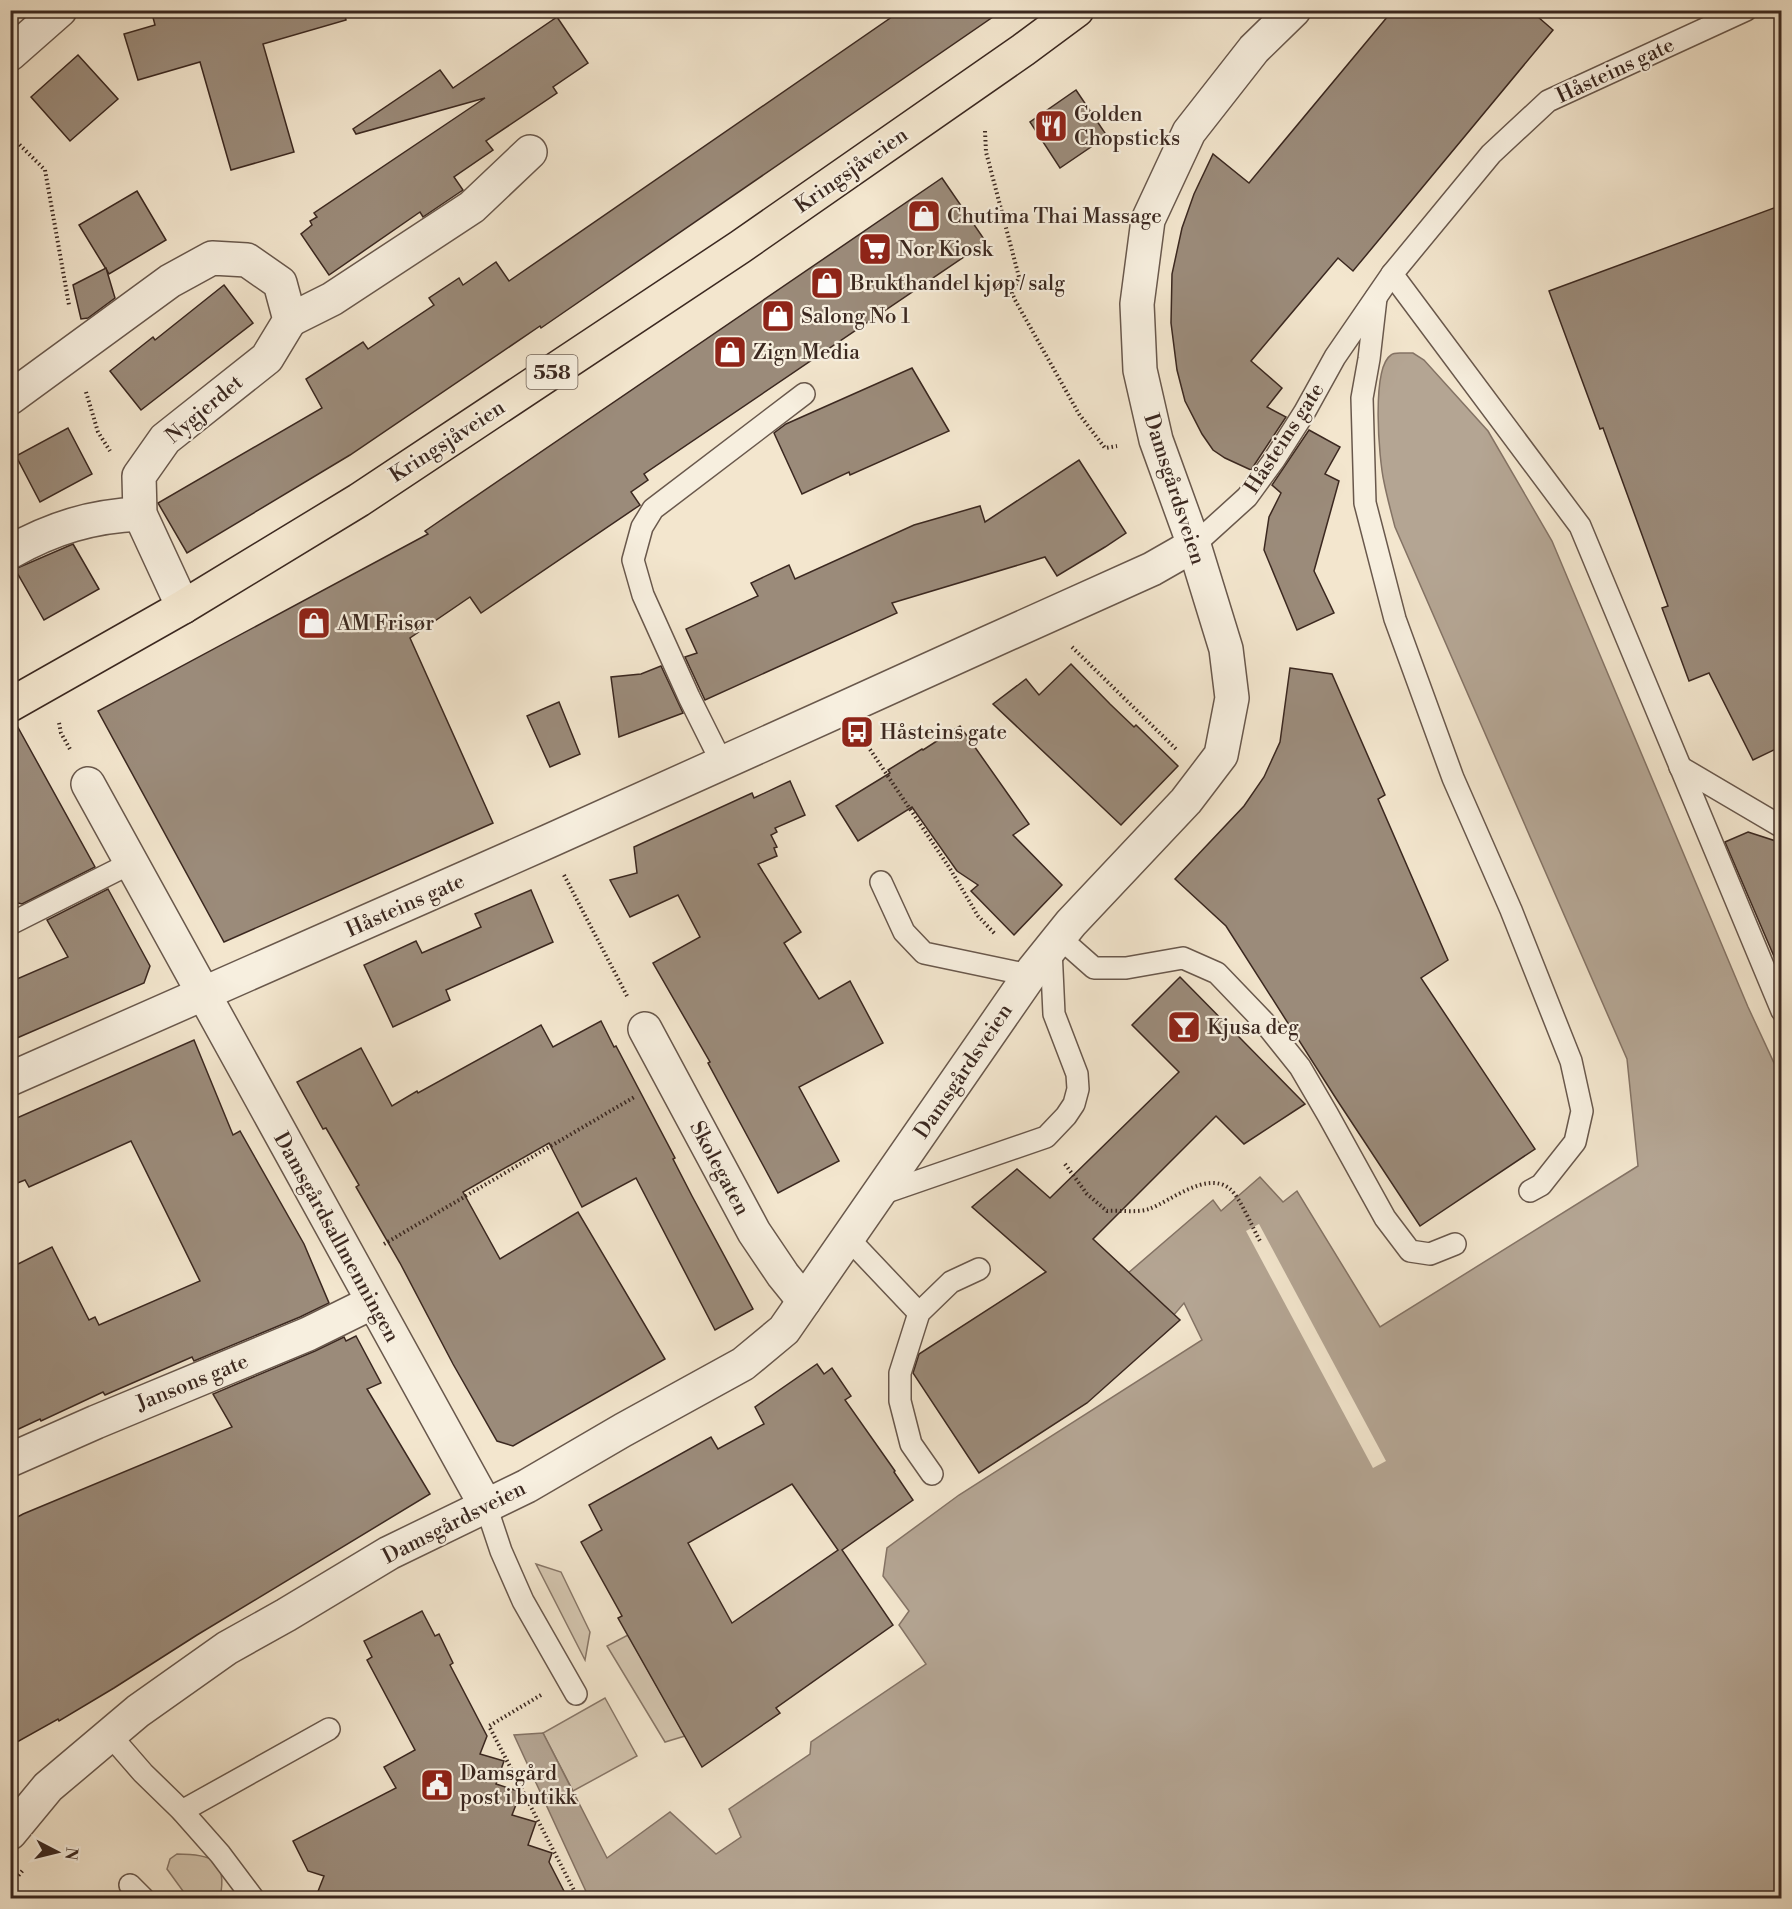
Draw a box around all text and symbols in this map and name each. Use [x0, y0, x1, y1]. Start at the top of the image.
street label: Håsteins gate [1552, 32, 1678, 110]
place label: Golden Chopsticks [1074, 102, 1180, 152]
restaurant icon: Golden Chopsticks [1033, 108, 1069, 144]
street label: Kringsjåveien [790, 122, 914, 219]
shop icon: Chutima Thai Massage [906, 198, 942, 234]
place label: Chutima Thai Massage [947, 204, 1162, 230]
supermarket icon: Nor Kiosk [857, 231, 893, 267]
place label: Nor Kiosk [898, 237, 994, 263]
shop icon: Brukthandel kjøp / salg [809, 265, 845, 301]
place label: Brukthandel kjøp / salg [849, 271, 1065, 297]
shop icon: Salong No 1 [760, 298, 796, 334]
place label: Salong No 1 [801, 304, 910, 330]
shop icon: Zign Media [712, 334, 748, 370]
place label: Zign Media [753, 340, 860, 366]
road number: 558 [526, 355, 578, 389]
street label: Nygjerdet [161, 370, 249, 450]
street label: Håsteins gate [1239, 378, 1330, 499]
street label: Kringsjåveien [385, 395, 511, 489]
street label: Damsgårdsveien [1137, 411, 1211, 569]
shop icon: AM Frisør [296, 605, 332, 641]
place label: AM Frisør [336, 611, 434, 637]
bus stop icon: Håsteins gate [839, 714, 875, 750]
place label: Håsteins gate [880, 720, 1007, 746]
street label: Håsteins gate [342, 868, 469, 944]
street label: Damsgårdsveien [909, 999, 1019, 1144]
bar icon: Kjusa deg [1166, 1009, 1202, 1045]
place label: Kjusa deg [1207, 1015, 1299, 1041]
street label: Skolegaten [683, 1117, 755, 1221]
street label: Damsgårdsallmenningen [267, 1128, 405, 1348]
street label: Jansons gate [132, 1349, 252, 1418]
street label: Damsgårdsveien [378, 1475, 531, 1570]
place label: Damsgård post i butikk [460, 1761, 578, 1811]
public building icon: Damsgård post i butikk [419, 1767, 455, 1803]
north arrow [27, 1822, 87, 1882]
text: N [60, 1846, 82, 1862]

